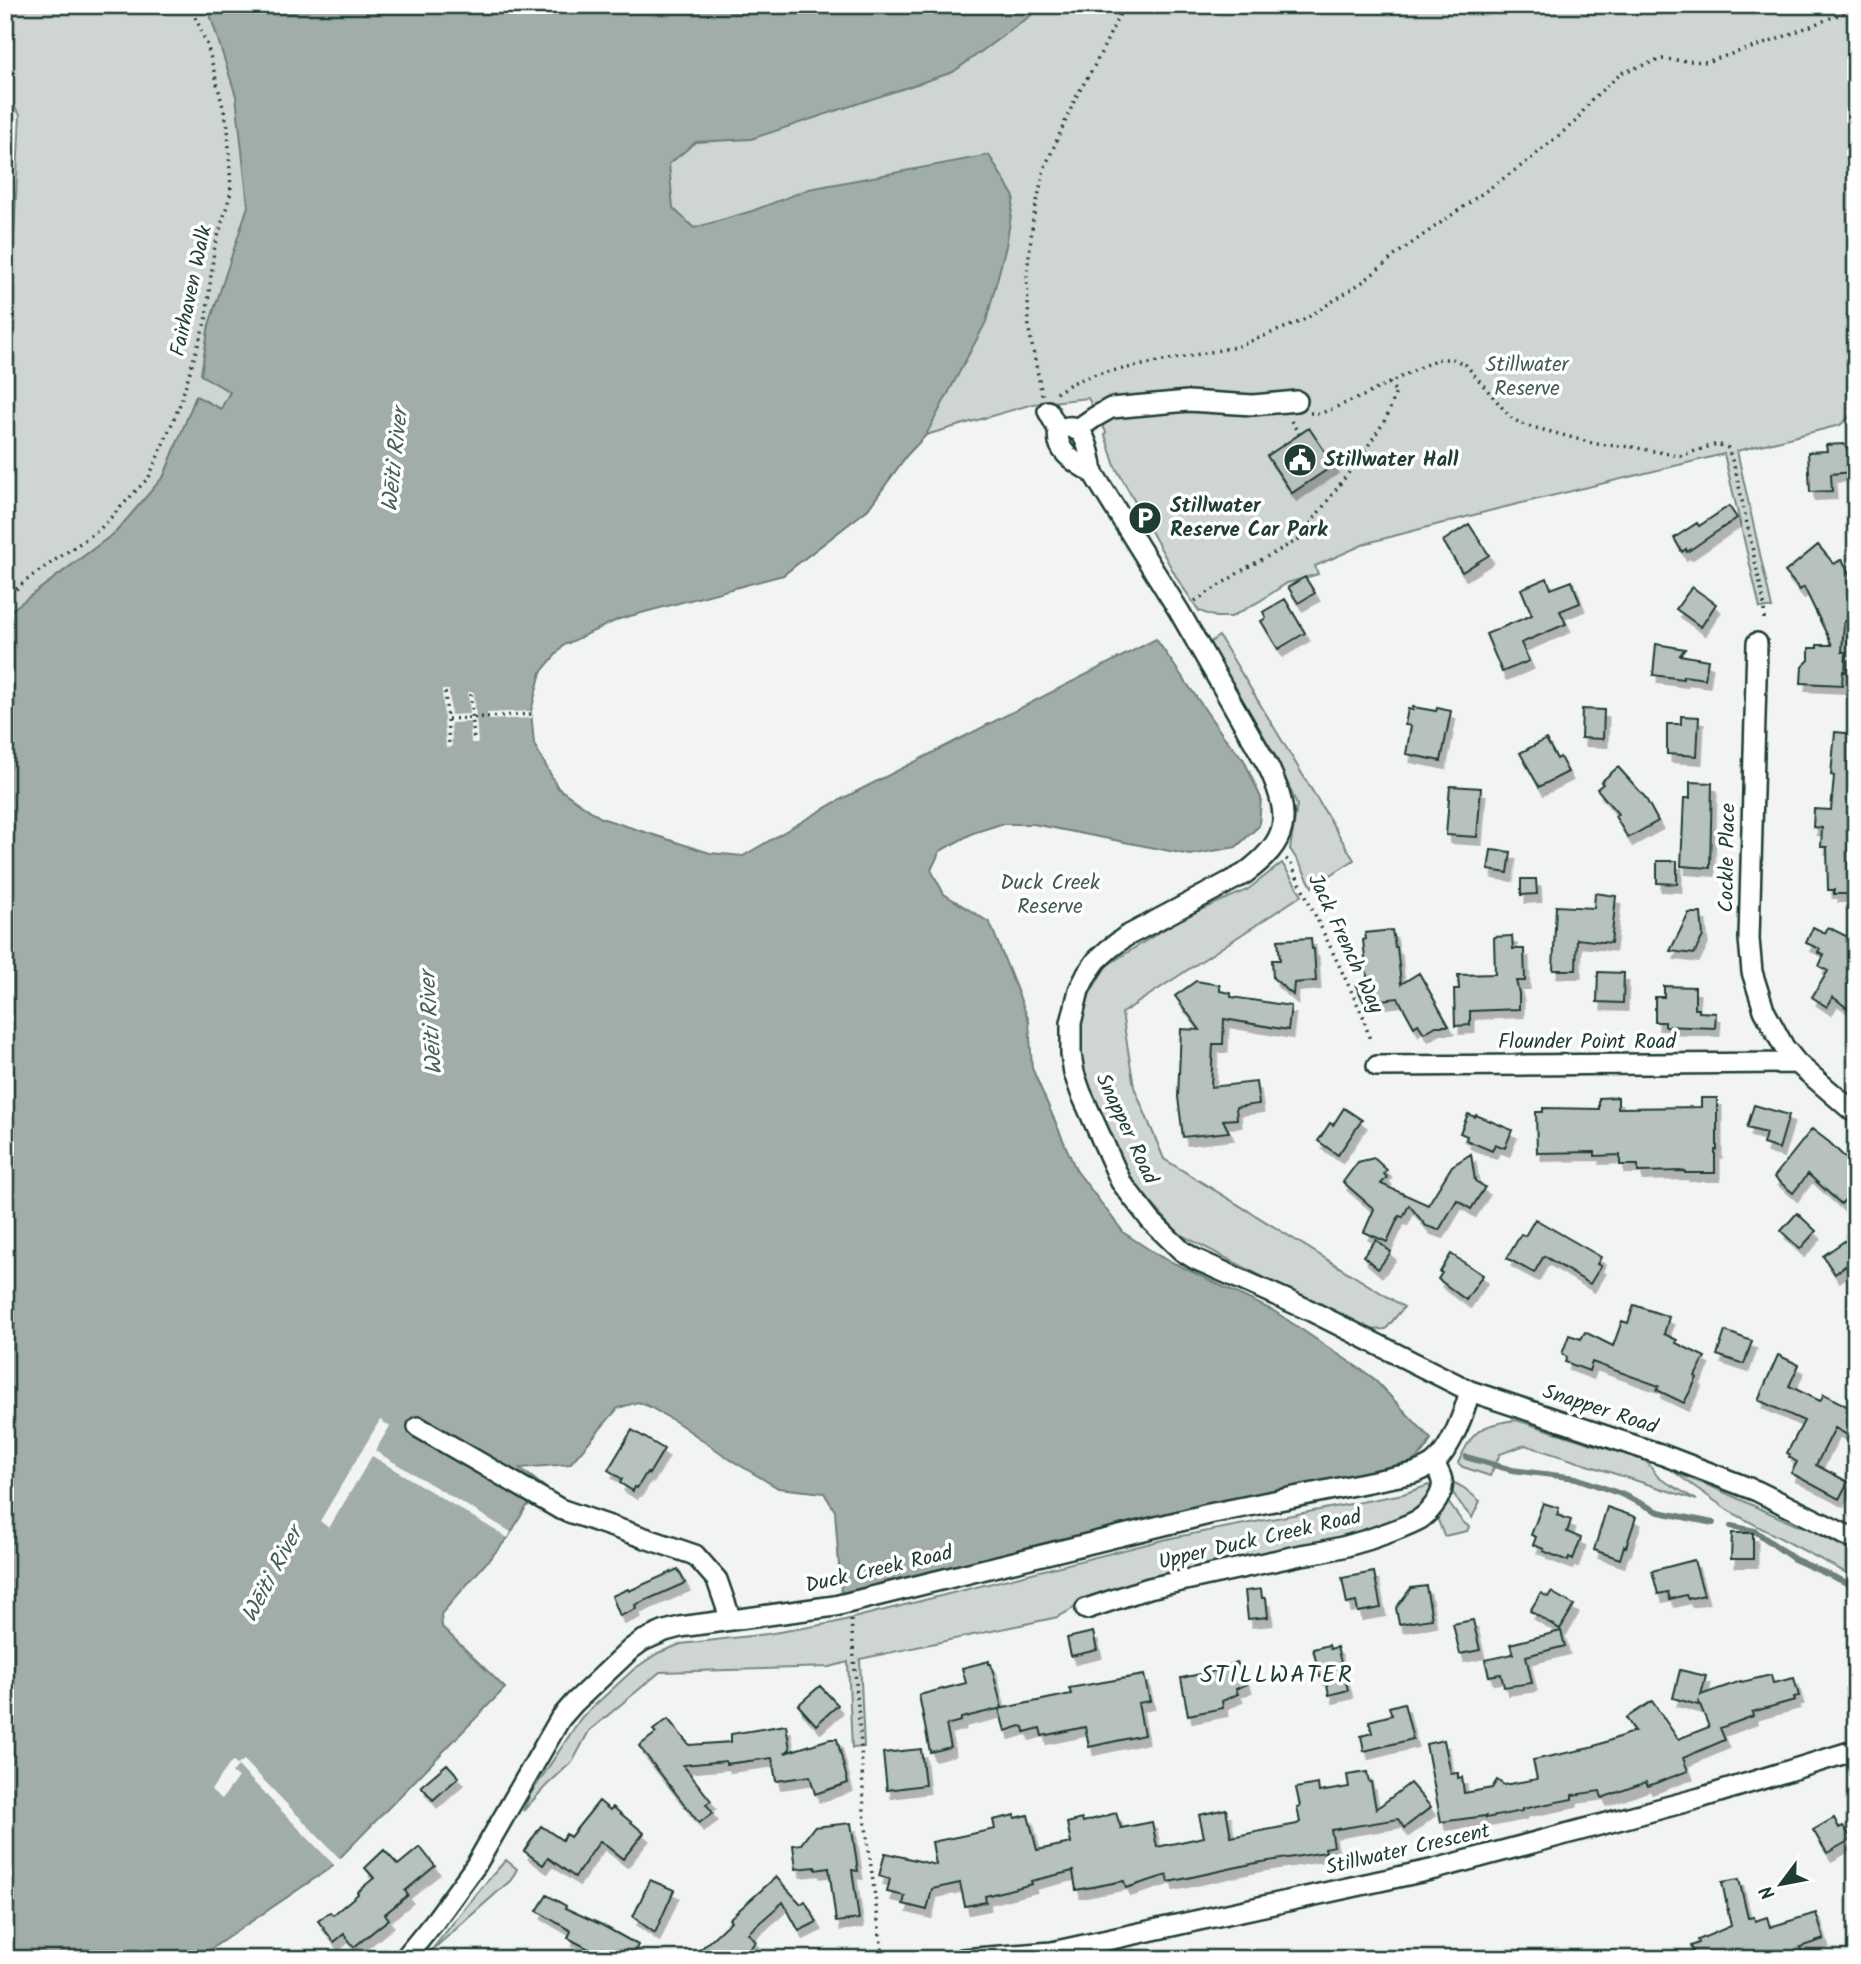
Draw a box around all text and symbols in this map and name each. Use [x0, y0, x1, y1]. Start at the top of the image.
street label: Fairhaven Walk [162, 222, 222, 360]
park label: Stillwater Reserve [1485, 349, 1570, 406]
water label: Wēiti River [373, 402, 420, 513]
public building icon: Stillwater Hall [1281, 441, 1319, 479]
place label: Stillwater Hall [1324, 444, 1459, 477]
place label: Stillwater Reserve Car Park [1170, 490, 1328, 547]
parking icon: Stillwater Reserve Car Park [1126, 499, 1164, 537]
street label: Cockle Place [1711, 802, 1745, 913]
park label: Duck Creek Reserve [1000, 867, 1100, 924]
street label: Jack French Way [1298, 869, 1392, 1020]
water label: Wēiti River [410, 966, 454, 1076]
street label: Flounder Point Road [1498, 1026, 1677, 1059]
street label: Snapper Road [1086, 1068, 1166, 1190]
street label: Snapper Road [1538, 1376, 1662, 1444]
street label: Upper Duck Creek Road [1155, 1500, 1365, 1579]
water label: Wēiti River [233, 1517, 315, 1629]
street label: Duck Creek Road [802, 1537, 956, 1603]
district label: STILLWATER [1200, 1656, 1354, 1695]
street label: Stillwater Crescent [1323, 1815, 1494, 1885]
north arrow [1745, 1848, 1815, 1918]
text: N [1752, 1879, 1784, 1905]

